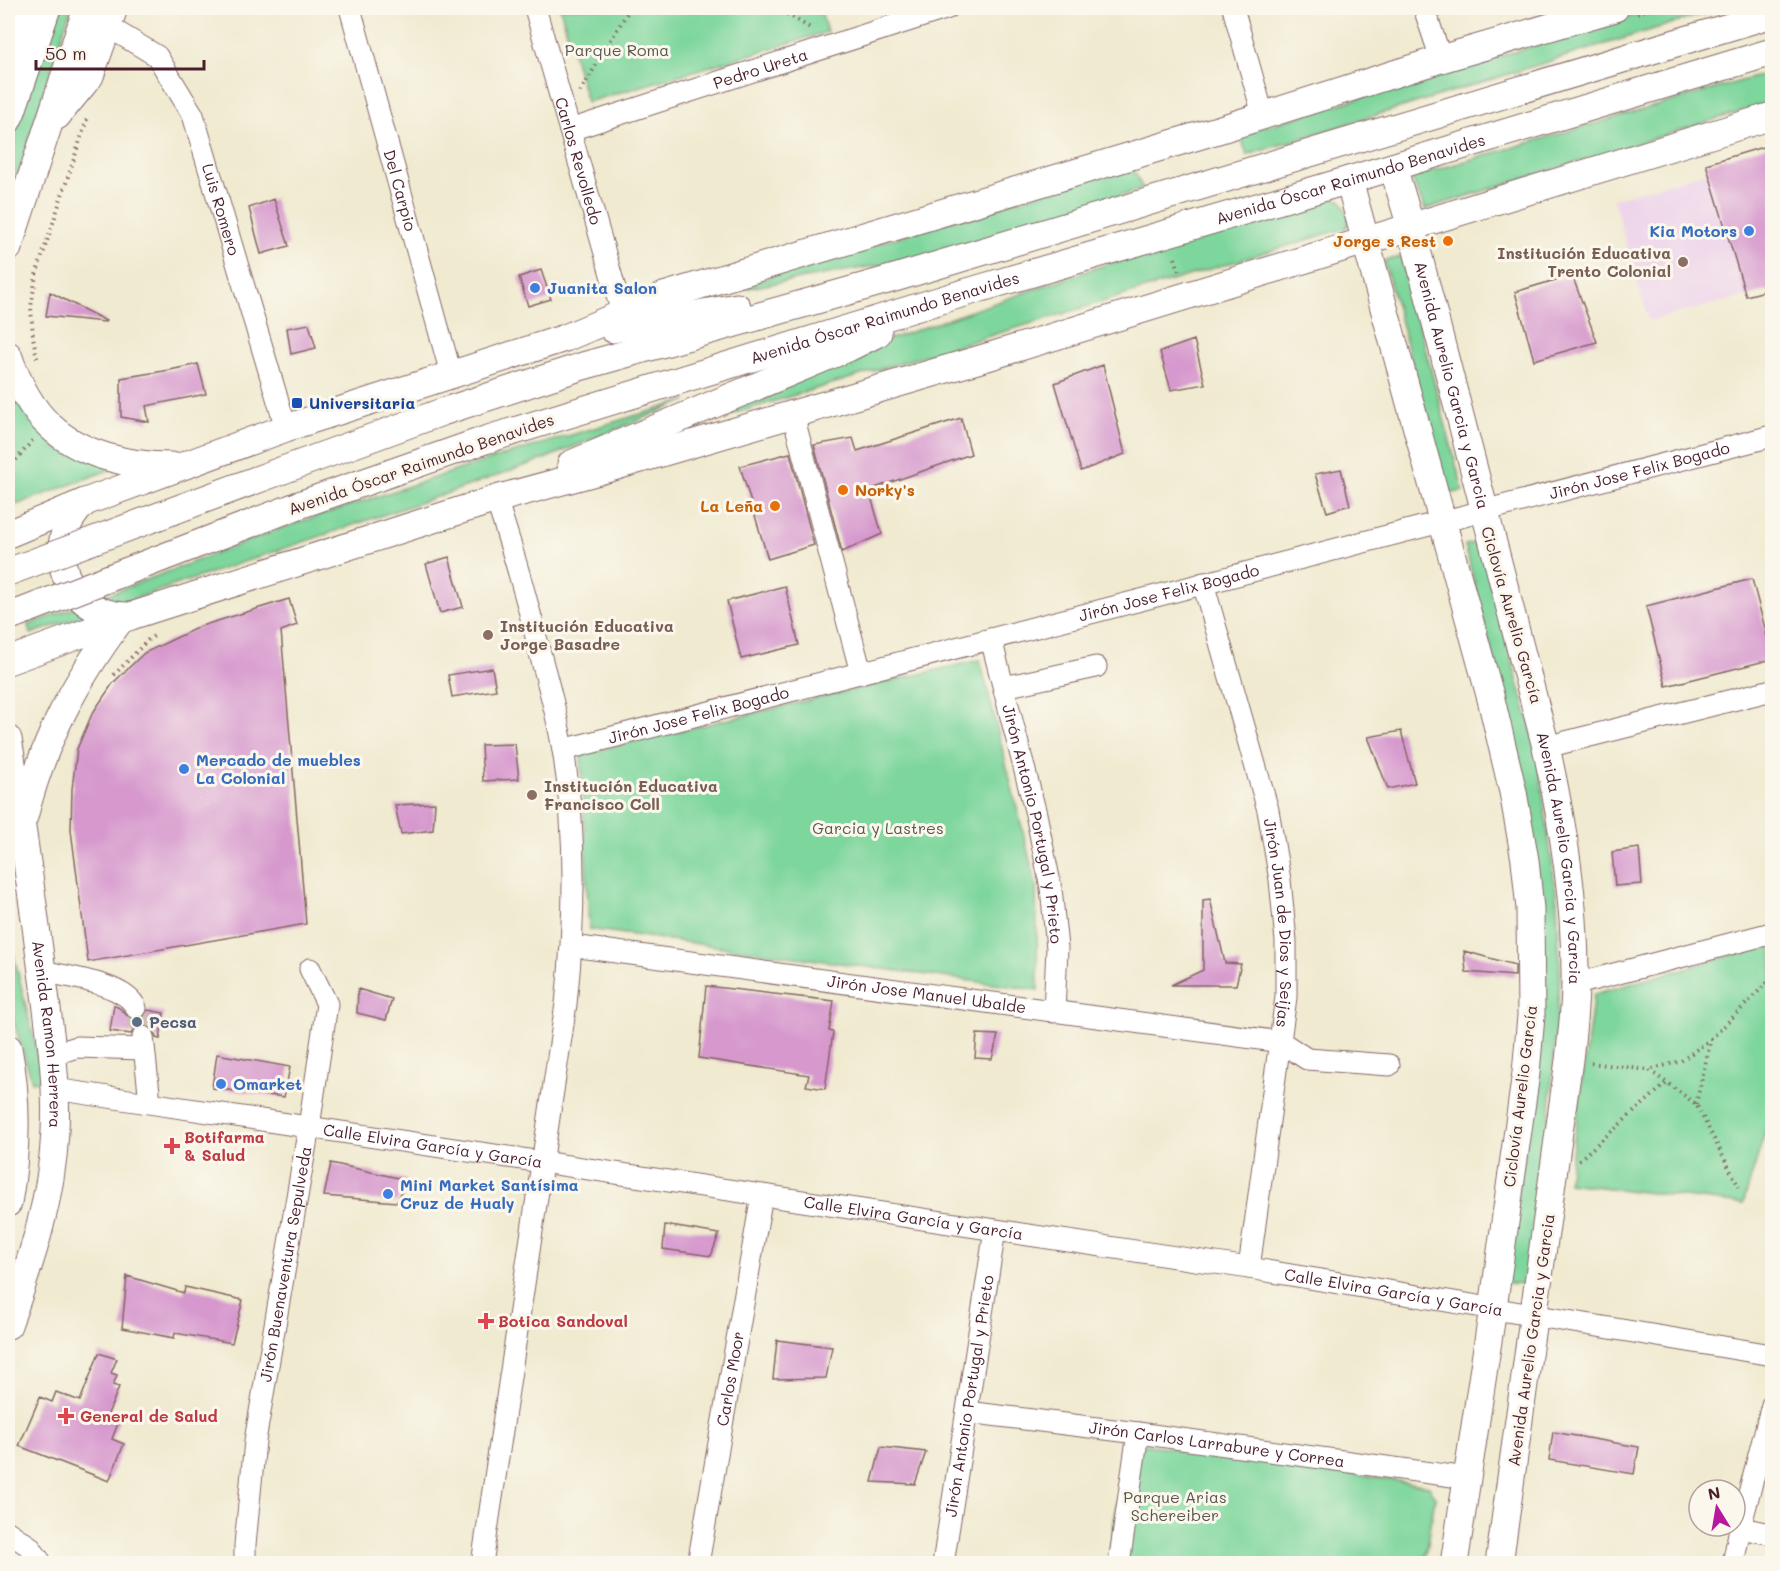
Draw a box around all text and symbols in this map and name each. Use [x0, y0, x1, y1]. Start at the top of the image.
scale bar [36, 33, 204, 71]
park label: Parque Roma [565, 39, 669, 60]
text: 50 m [45, 41, 87, 65]
street label: Pedro Ureta [710, 43, 810, 93]
street label: Carlos Revolledo [551, 95, 607, 227]
street label: Avenida Óscar Raimundo Benavides [1213, 128, 1488, 229]
street label: Del Carpio [379, 147, 422, 233]
street label: Luis Romero [198, 161, 245, 258]
place label: Kia Motors [1650, 220, 1737, 241]
marker: Kia Motors [1742, 224, 1756, 238]
place label: Jorge s Rest [1333, 230, 1436, 251]
marker: Jorge s Rest [1441, 234, 1455, 248]
place label: Institución Educativa Trento Colonial [1497, 242, 1671, 281]
marker: Institución Educativa Trento Colonial [1676, 255, 1690, 269]
street label: Avenida Aurelio Garcia y Garcia [1410, 259, 1495, 511]
street label: Avenida Óscar Raimundo Benavides [747, 266, 1022, 368]
place label: Juanita Salon [547, 277, 657, 298]
marker: Juanita Salon [528, 281, 542, 295]
place label: Universitaria [309, 392, 416, 413]
marker: Universitaria [290, 396, 304, 410]
street label: Avenida Óscar Raimundo Benavides [285, 408, 557, 519]
street label: Jirón Jose Felix Bogado [1547, 436, 1732, 503]
place label: Norky's [855, 479, 915, 500]
marker: Norky's [836, 483, 850, 497]
place label: La Leña [700, 495, 763, 516]
marker: La Leña [768, 499, 782, 513]
street label: Ciclovía Aurelio García [1477, 524, 1548, 706]
street label: Jirón Jose Felix Bogado [1076, 559, 1261, 626]
place label: Institución Educativa Jorge Basadre [500, 615, 674, 654]
marker: Institución Educativa Jorge Basadre [481, 628, 495, 642]
street label: Jirón Jose Felix Bogado [606, 681, 791, 748]
street label: Jirón Antonio Portugal y Prieto [998, 702, 1068, 945]
street label: Avenida Aurelio Garcia y Garcia [1532, 729, 1586, 985]
place label: Mercado de muebles La Colonial [196, 749, 361, 788]
marker: Mercado de muebles La Colonial [177, 762, 191, 776]
place label: Institución Educativa Francisco Coll [544, 775, 718, 814]
marker: Institución Educativa Francisco Coll [525, 788, 539, 802]
park label: Garcia y Lastres [812, 817, 944, 838]
street label: Jirón Juan de Dios y Seijas [1260, 817, 1297, 1029]
street label: Avenida Ramon Herrera [28, 939, 67, 1129]
street label: Jirón Jose Manuel Ubalde [826, 970, 1028, 1017]
street label: Ciclovía Aurelio García [1498, 1004, 1541, 1188]
place label: Pecsa [149, 1011, 197, 1032]
marker: Pecsa [130, 1015, 144, 1029]
place label: Omarket [233, 1073, 302, 1094]
marker: Omarket [214, 1077, 228, 1091]
street label: Calle Elvira García y García [322, 1118, 544, 1172]
place label: Botifarma & Salud [184, 1126, 265, 1165]
marker: Botifarma & Salud [165, 1139, 179, 1153]
street label: Jirón Buenaventura Sepulveda [254, 1144, 316, 1384]
place label: Mini Market Santísima Cruz de Hualy [400, 1174, 579, 1213]
marker: Mini Market Santísima Cruz de Hualy [381, 1187, 395, 1201]
street label: Calle Elvira García y García [802, 1190, 1025, 1244]
street label: Avenida Aurelio Garcia y Garcia [1502, 1212, 1559, 1468]
street label: Calle Elvira García y García [1283, 1263, 1505, 1320]
street label: Jirón Antonio Portugal y Prieto [939, 1274, 998, 1518]
place label: Botica Sandoval [498, 1310, 628, 1331]
marker: Botica Sandoval [479, 1314, 493, 1328]
street label: Carlos Moor [711, 1330, 748, 1428]
place label: General de Salud [80, 1405, 218, 1426]
marker: General de Salud [57, 1407, 75, 1425]
street label: Jirón Carlos Larrabure y Correa [1088, 1416, 1346, 1471]
north arrow [1687, 1478, 1747, 1538]
text: N [1706, 1481, 1722, 1504]
park label: Parque Arias Schereiber [1123, 1486, 1227, 1525]

